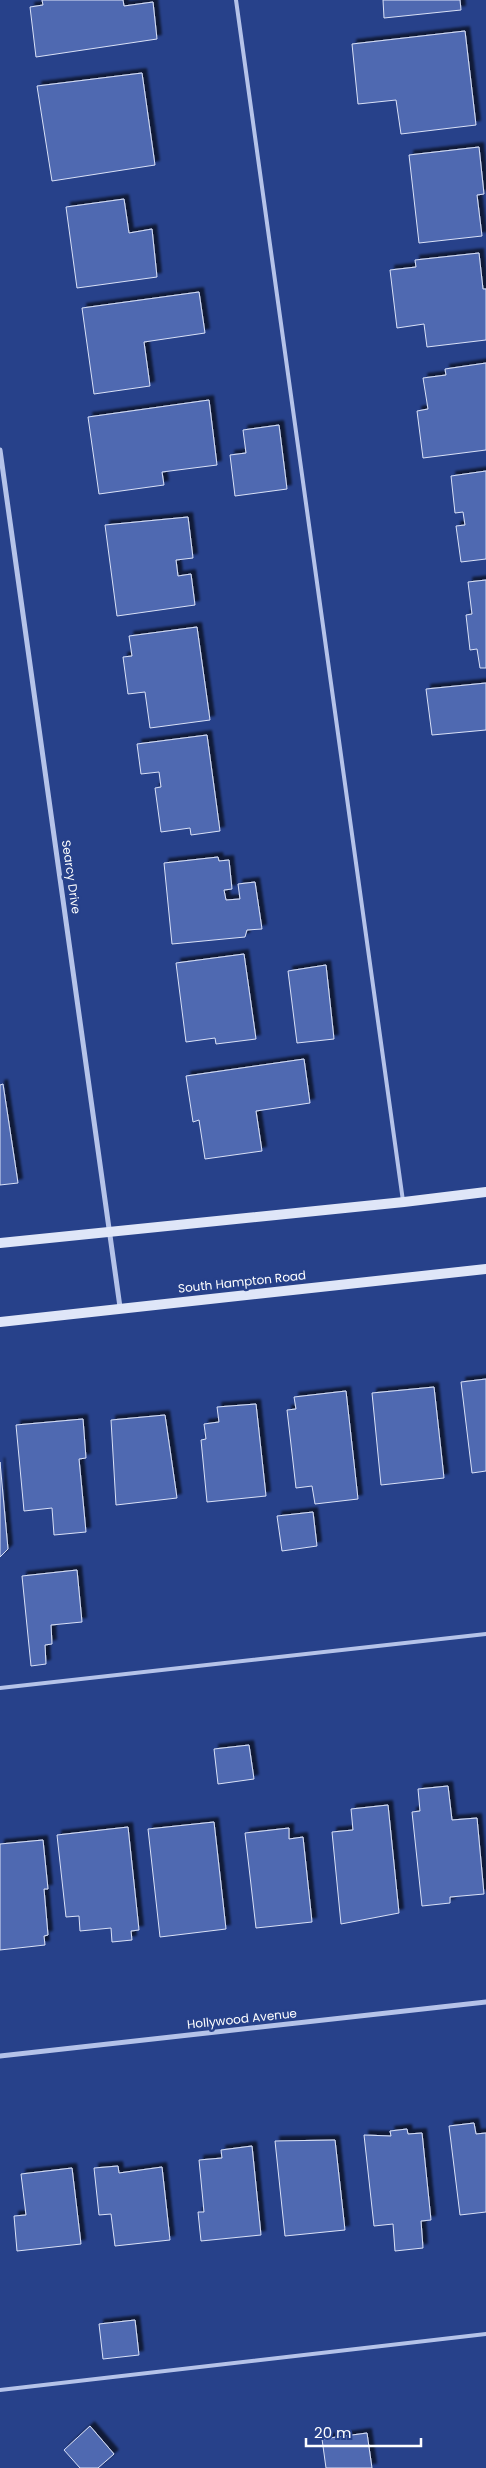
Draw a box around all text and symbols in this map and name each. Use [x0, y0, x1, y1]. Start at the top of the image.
street label: Searcy Drive [58, 839, 85, 915]
street label: South Hampton Road [177, 1266, 307, 1297]
street label: Hollywood Avenue [186, 2004, 298, 2033]
scale bar [306, 2416, 421, 2448]
text: 20 m [314, 2422, 352, 2443]

